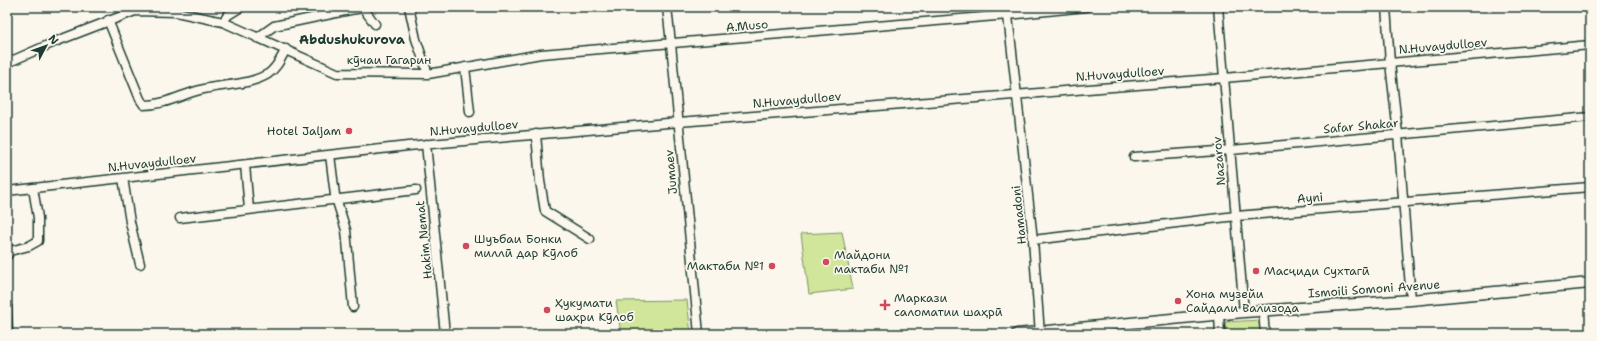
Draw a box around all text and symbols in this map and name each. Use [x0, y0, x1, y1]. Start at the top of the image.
street label: A.Muso [725, 16, 769, 36]
north arrow [26, 26, 66, 66]
district label: Abdushukurova [299, 31, 405, 48]
text: N [45, 32, 62, 48]
street label: N.Huvaydulloev [1398, 34, 1488, 58]
street label: кӯчаи Гагарин [347, 52, 431, 68]
street label: N.Huvaydulloev [1075, 63, 1165, 85]
street label: N.Huvaydulloev [752, 88, 842, 112]
street label: Safar Shakar [1323, 115, 1400, 137]
street label: N.Huvaydulloev [429, 116, 519, 140]
place label: Hotel Jaljam [267, 123, 341, 139]
marker: Hotel Jaljam [344, 126, 354, 136]
street label: Nazarov [1209, 135, 1229, 186]
street label: Jumaev [661, 149, 681, 195]
street label: N.Huvaydulloev [107, 150, 197, 176]
street label: Hamadoni [1008, 185, 1030, 245]
street label: Ayni [1296, 189, 1324, 207]
street label: Hakim Nemat [412, 200, 436, 280]
place label: Шуъбаи Бонки миллӣ дар Кӯлоб [474, 231, 578, 261]
marker: Шуъбаи Бонки миллӣ дар Кӯлоб [461, 241, 471, 251]
place label: Майдони мактаби №1 [834, 247, 909, 277]
marker: Майдони мактаби №1 [821, 257, 831, 267]
place label: Мактаби №1 [687, 258, 764, 274]
marker: Мактаби №1 [767, 261, 777, 271]
place label: Масҷиди Сухтагӣ [1264, 263, 1370, 279]
marker: Масҷиди Сухтагӣ [1251, 266, 1261, 276]
street label: Ismoili Somoni Avenue [1308, 276, 1441, 302]
place label: Хона музейи Сайдали Вализода [1186, 286, 1300, 316]
place label: Маркази саломатии шаҳрӣ [894, 290, 1003, 320]
place label: Ҳукумати шаҳри Кӯлоб [555, 295, 634, 325]
marker: Хона музейи Сайдали Вализода [1173, 296, 1183, 306]
marker: Маркази саломатии шаҳрӣ [879, 299, 891, 311]
marker: Ҳукумати шаҳри Кӯлоб [542, 305, 552, 315]

